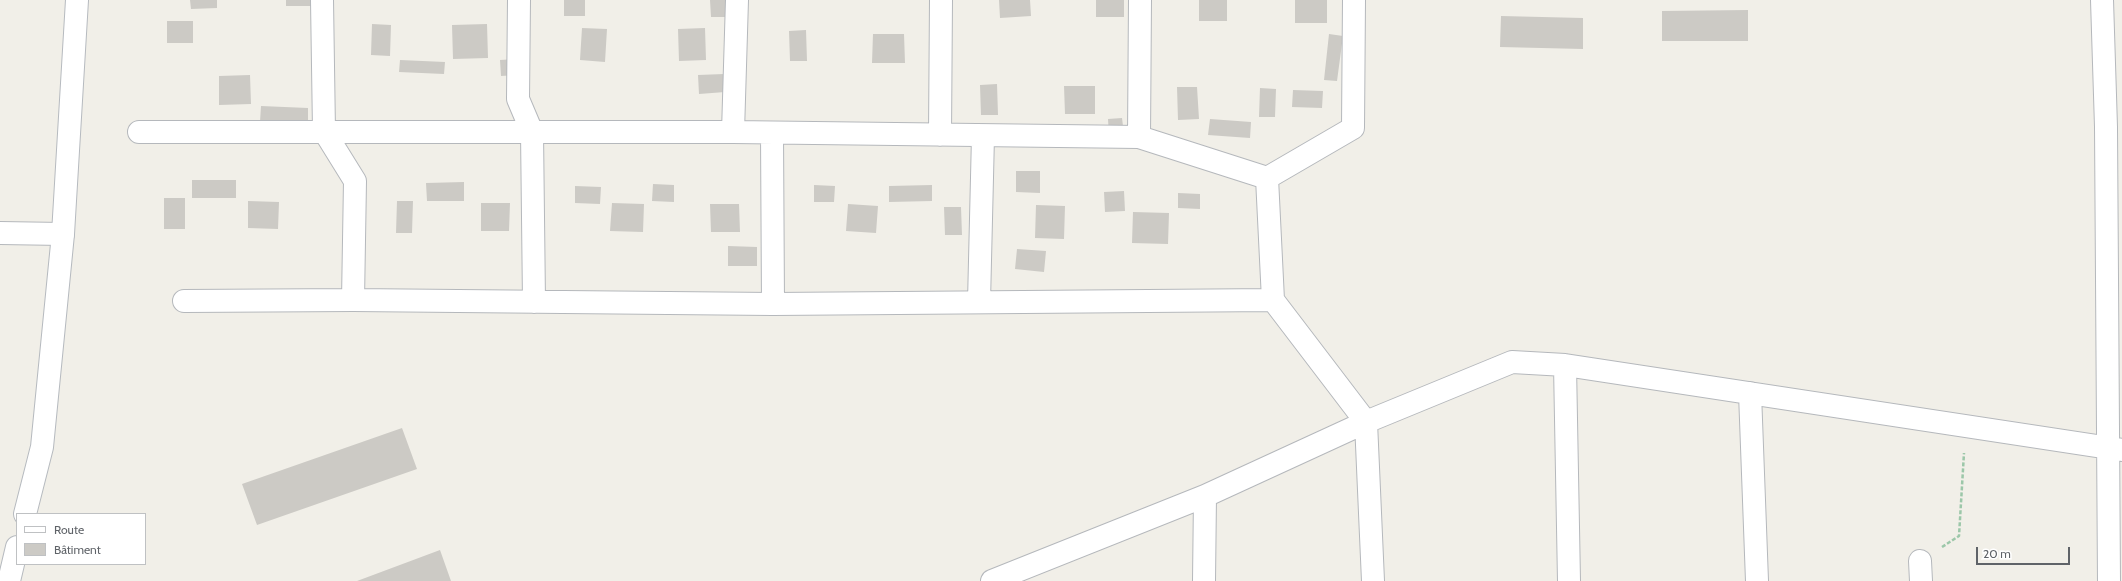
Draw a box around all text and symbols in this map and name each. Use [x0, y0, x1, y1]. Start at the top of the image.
legend [16, 513, 146, 565]
text: Route [54, 522, 84, 537]
scale bar [1978, 539, 2072, 565]
text: Bâtiment [54, 542, 101, 557]
text: 20 m [1983, 546, 2011, 561]

